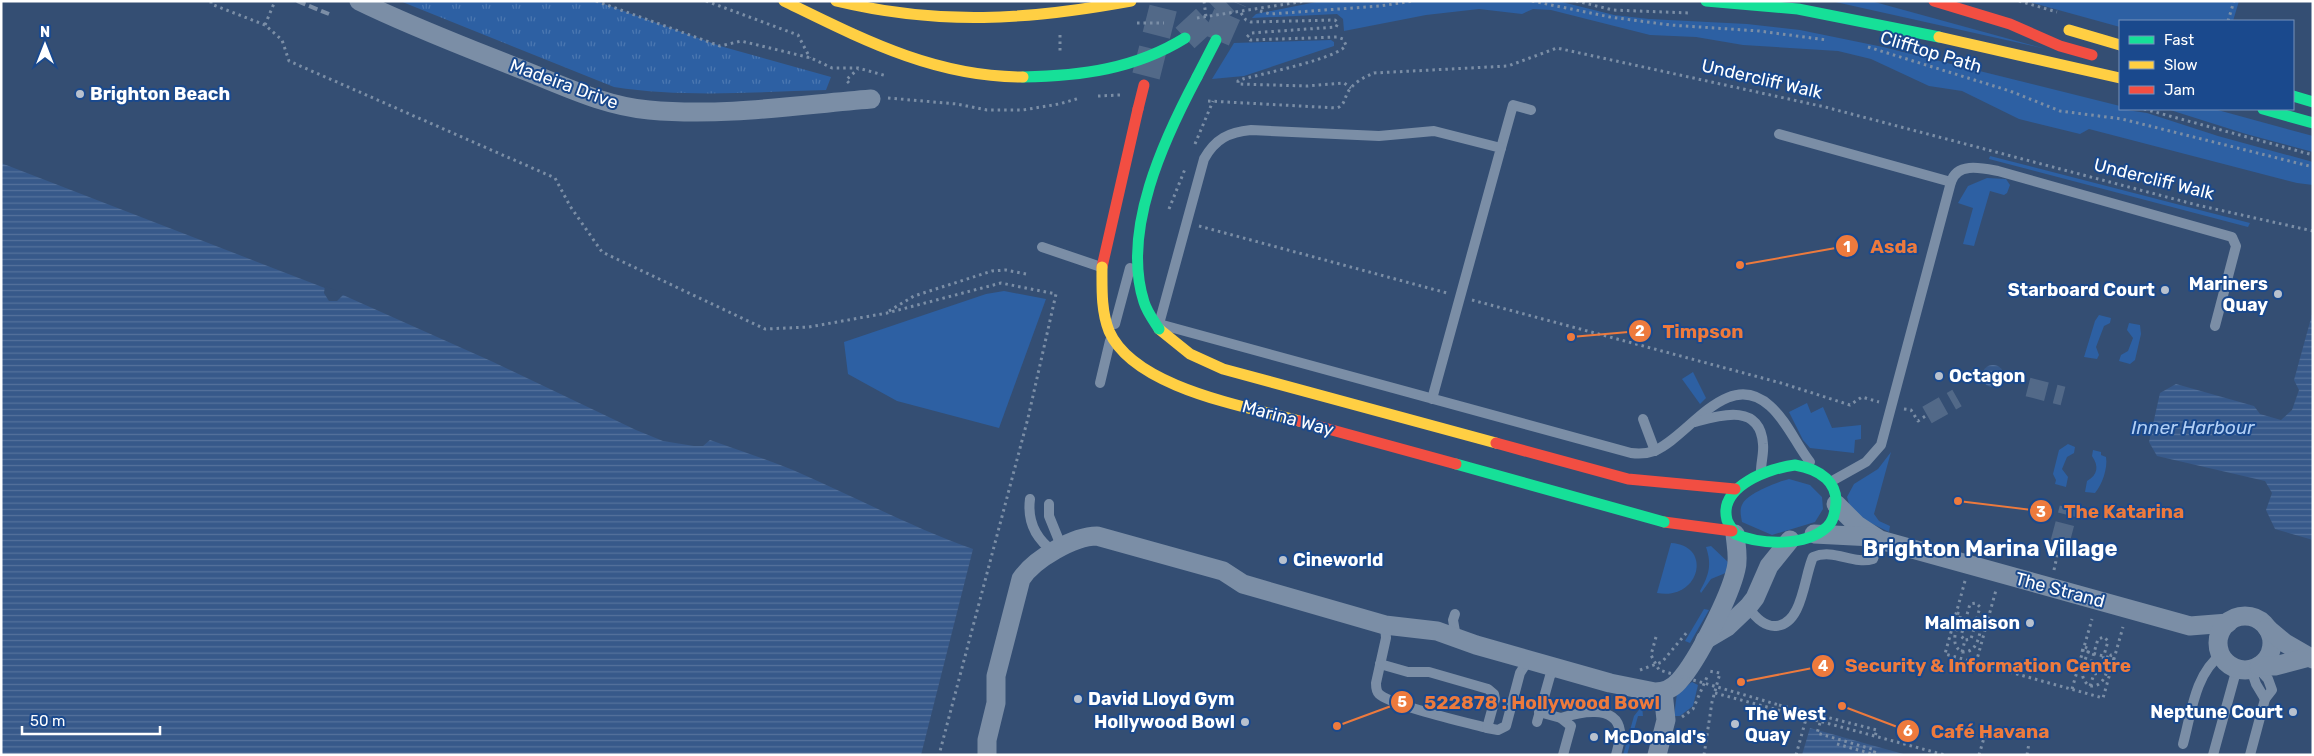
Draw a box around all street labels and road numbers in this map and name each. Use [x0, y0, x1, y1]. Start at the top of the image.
street label: Clifftop Path [1878, 26, 1984, 78]
street label: Madeira Drive [507, 54, 621, 114]
street label: Undercliff Walk [1699, 54, 1825, 104]
street label: Undercliff Walk [2091, 153, 2217, 205]
street label: Marina Way [1240, 395, 1336, 441]
street label: The Strand [2013, 567, 2107, 613]

